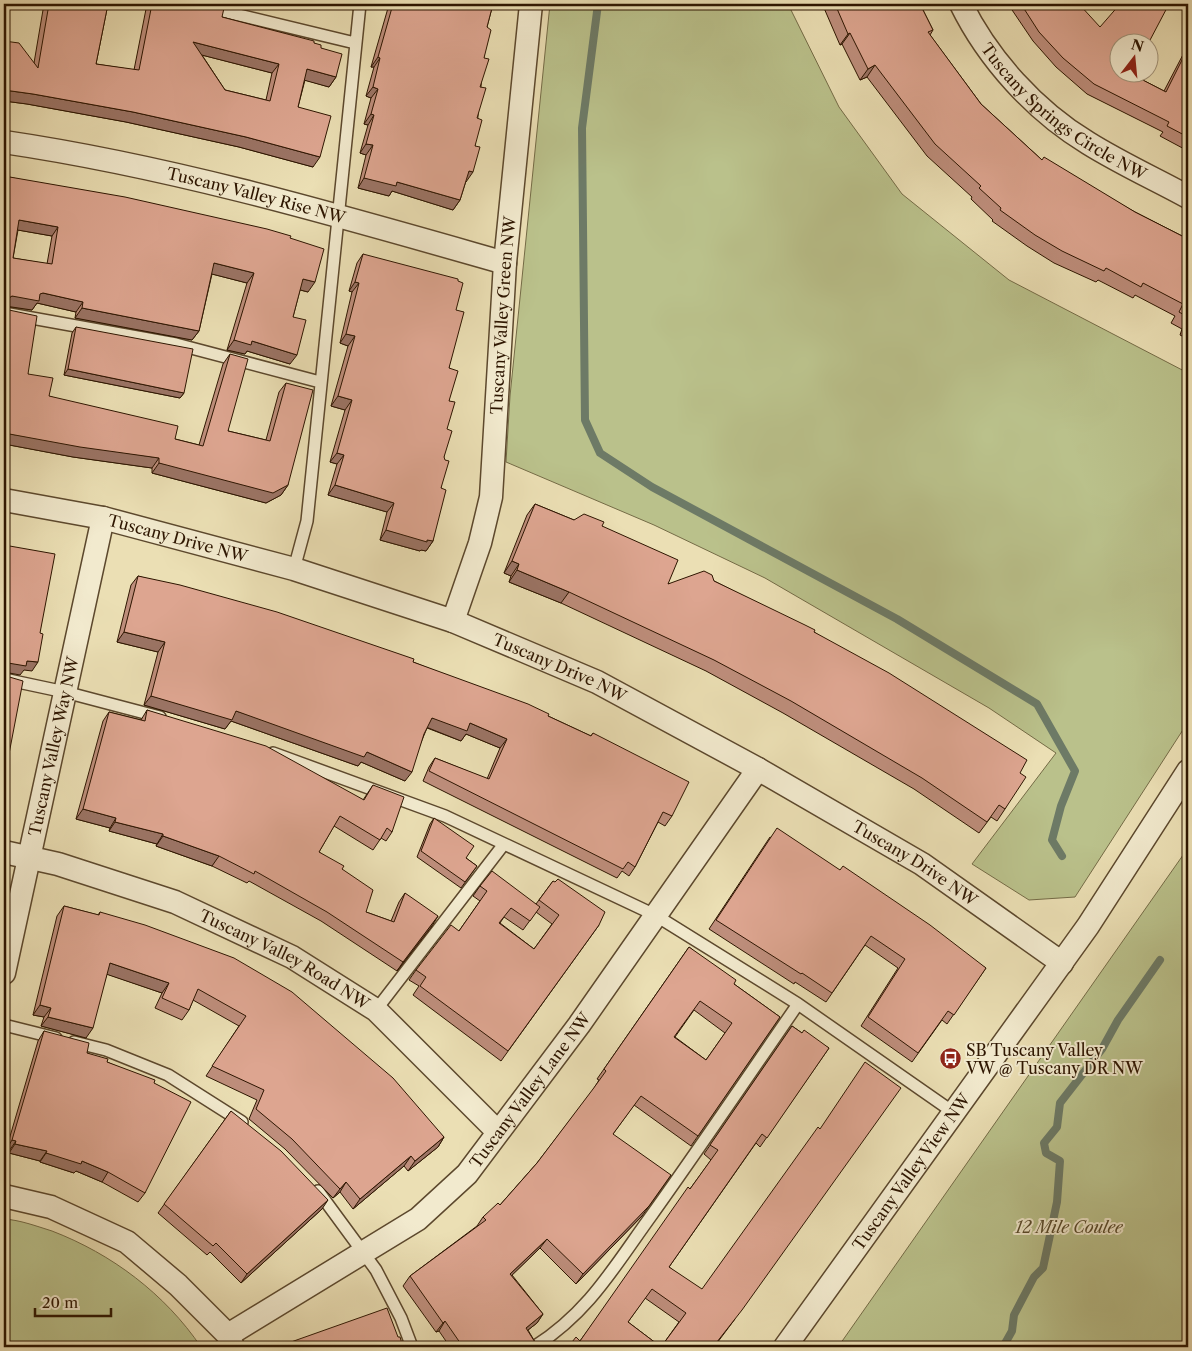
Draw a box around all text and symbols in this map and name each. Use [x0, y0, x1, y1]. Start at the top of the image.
north arrow [1110, 32, 1160, 82]
street label: Tuscany Springs Circle NW [980, 35, 1154, 181]
street label: Tuscany Valley Rise NW [165, 163, 348, 228]
street label: Tuscany Valley Green NW [486, 215, 520, 415]
street label: Tuscany Drive NW [106, 510, 250, 566]
street label: Tuscany Drive NW [490, 629, 630, 706]
street label: Tuscany Valley Way NW [24, 654, 83, 838]
street label: Tuscany Drive NW [849, 816, 982, 910]
street label: Tuscany Valley Road NW [196, 905, 374, 1014]
street label: Tuscany Valley Lane NW [465, 1008, 595, 1172]
place label: SB Tuscany Valley VW @ Tuscany DR NW [965, 1040, 1143, 1078]
bus stop icon: SB Tuscany Valley VW @ Tuscany DR NW [938, 1047, 962, 1071]
street label: Tuscany Valley View NW [848, 1089, 975, 1254]
park label: 12 Mile Coulee [1014, 1217, 1124, 1237]
scale bar [35, 1286, 111, 1318]
text: 20 m [42, 1293, 78, 1312]

